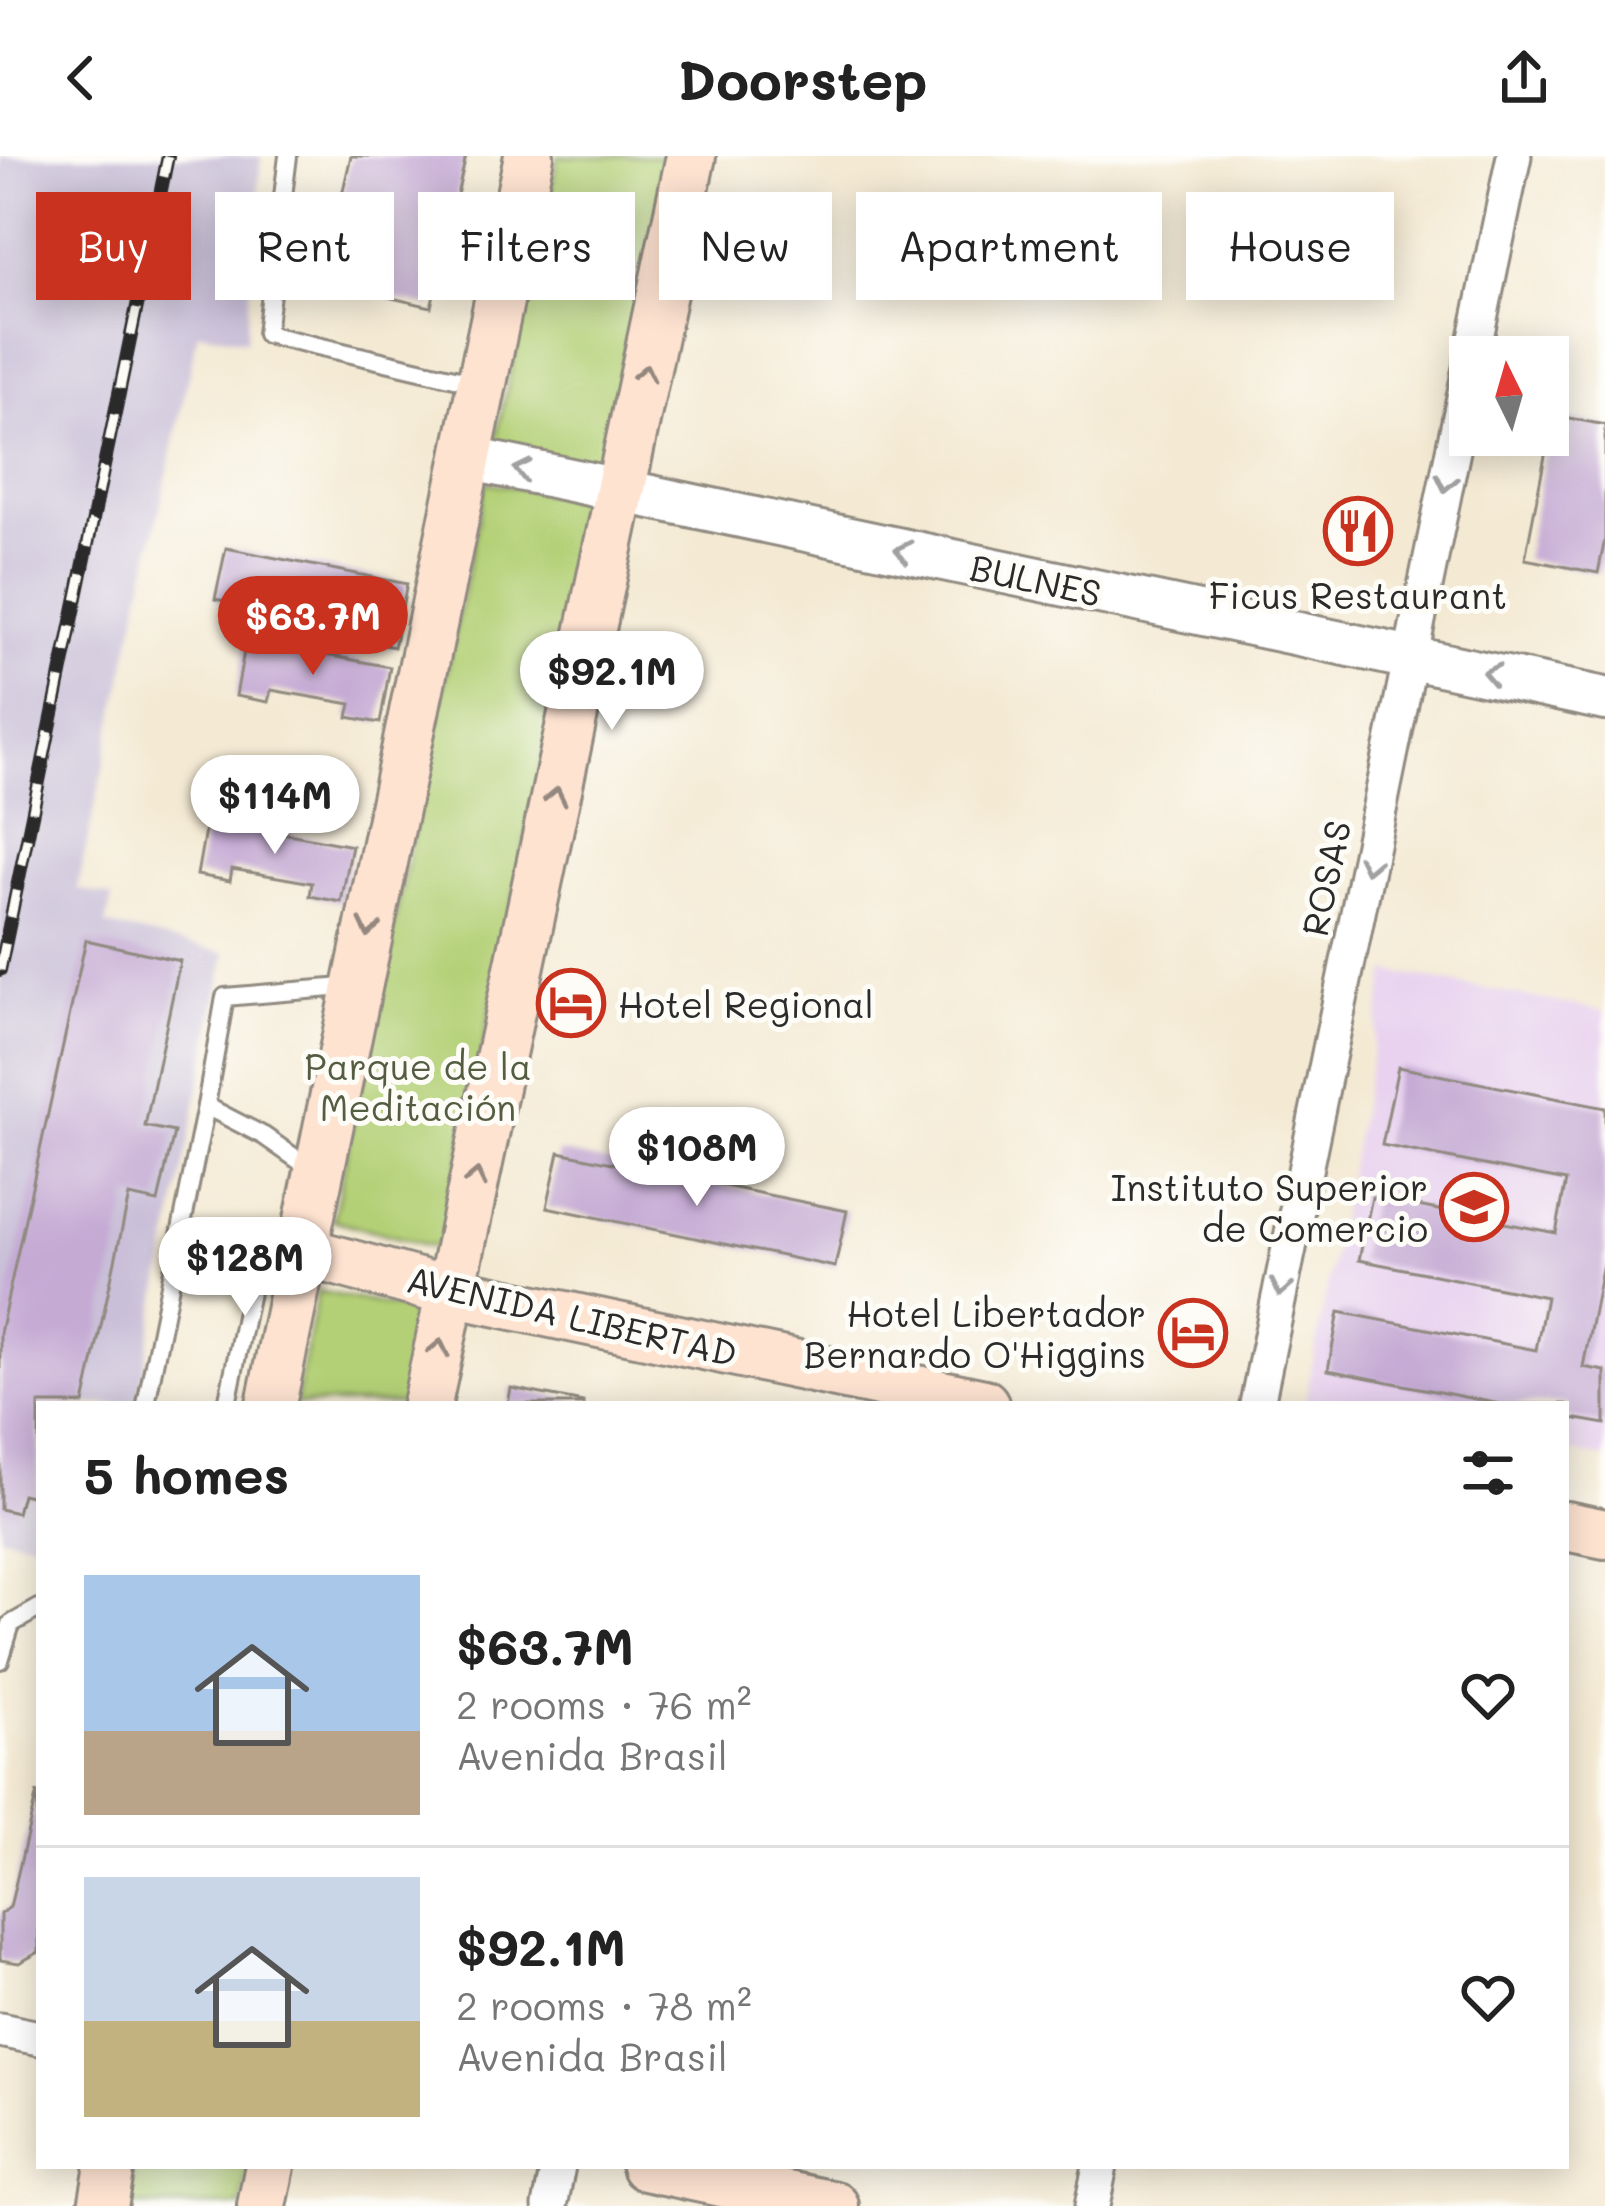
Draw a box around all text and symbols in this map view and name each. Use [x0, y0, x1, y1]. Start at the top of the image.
text: Doorstep [678, 43, 927, 114]
icon: back [48, 45, 114, 111]
icon: share [1491, 45, 1557, 111]
chip: Buy [36, 192, 191, 300]
chip: Rent [215, 192, 394, 300]
chip: Filters [418, 192, 635, 300]
chip: New [659, 192, 832, 300]
chip: Apartment [856, 192, 1162, 300]
chip: House [1186, 192, 1394, 300]
north arrow [1449, 336, 1569, 456]
map controls [1449, 336, 1569, 456]
one-way arrow [632, 364, 657, 384]
one-way arrow [512, 458, 532, 483]
one-way arrow [1435, 472, 1460, 492]
restaurant icon: Ficus Restaurant [1323, 496, 1393, 566]
one-way arrow [894, 539, 914, 564]
street label: BULNES [966, 542, 1106, 616]
place label: Ficus Restaurant [1209, 571, 1507, 618]
pin: $63.7M [215, 576, 411, 678]
text: $63.7M [245, 589, 381, 640]
pin: $92.1M [514, 631, 710, 733]
text: $92.1M [547, 644, 677, 695]
one-way arrow [1481, 663, 1501, 688]
pin: $114M [191, 755, 359, 857]
text: $114M [218, 768, 332, 819]
one-way arrow [543, 787, 568, 807]
street label: ROSAS [1290, 816, 1360, 940]
one-way arrow [1356, 854, 1382, 874]
one-way arrow [357, 918, 382, 938]
hotel icon: Hotel Regional [536, 968, 606, 1038]
place label: Hotel Regional [618, 980, 874, 1027]
park label: Parque de la Meditación [304, 1042, 532, 1130]
pin: $108M [613, 1107, 781, 1209]
text: $108M [636, 1120, 758, 1171]
place label: Instituto Superior de Comercio [1111, 1163, 1428, 1251]
one-way arrow [462, 1168, 487, 1188]
school or university icon: Instituto Superior de Comercio [1439, 1172, 1509, 1242]
pin: $128M [161, 1217, 329, 1319]
text: $128M [186, 1230, 304, 1281]
street label: AVENIDA LIBERTAD [402, 1254, 742, 1376]
one-way arrow [1269, 1277, 1294, 1297]
place label: Hotel Libertador Bernardo O'Higgins [804, 1289, 1146, 1377]
hotel icon: Hotel Libertador Bernardo O'Higgins [1158, 1298, 1228, 1368]
one-way arrow [425, 1338, 450, 1358]
text: 5 homes [84, 1440, 289, 1507]
icon: filters [1455, 1440, 1521, 1506]
text: $63.7M [456, 1611, 634, 1678]
icon: home [180, 1623, 324, 1767]
icon: heart [1455, 1662, 1521, 1728]
text: 2 rooms · 76 m² [456, 1678, 752, 1729]
text: Avenida Brasil [456, 1729, 728, 1780]
text: $92.1M [456, 1912, 626, 1979]
icon: home [180, 1925, 324, 2069]
icon: heart [1455, 1964, 1521, 2030]
text: 2 rooms · 78 m² [456, 1979, 752, 2030]
text: Avenida Brasil [456, 2030, 728, 2081]

